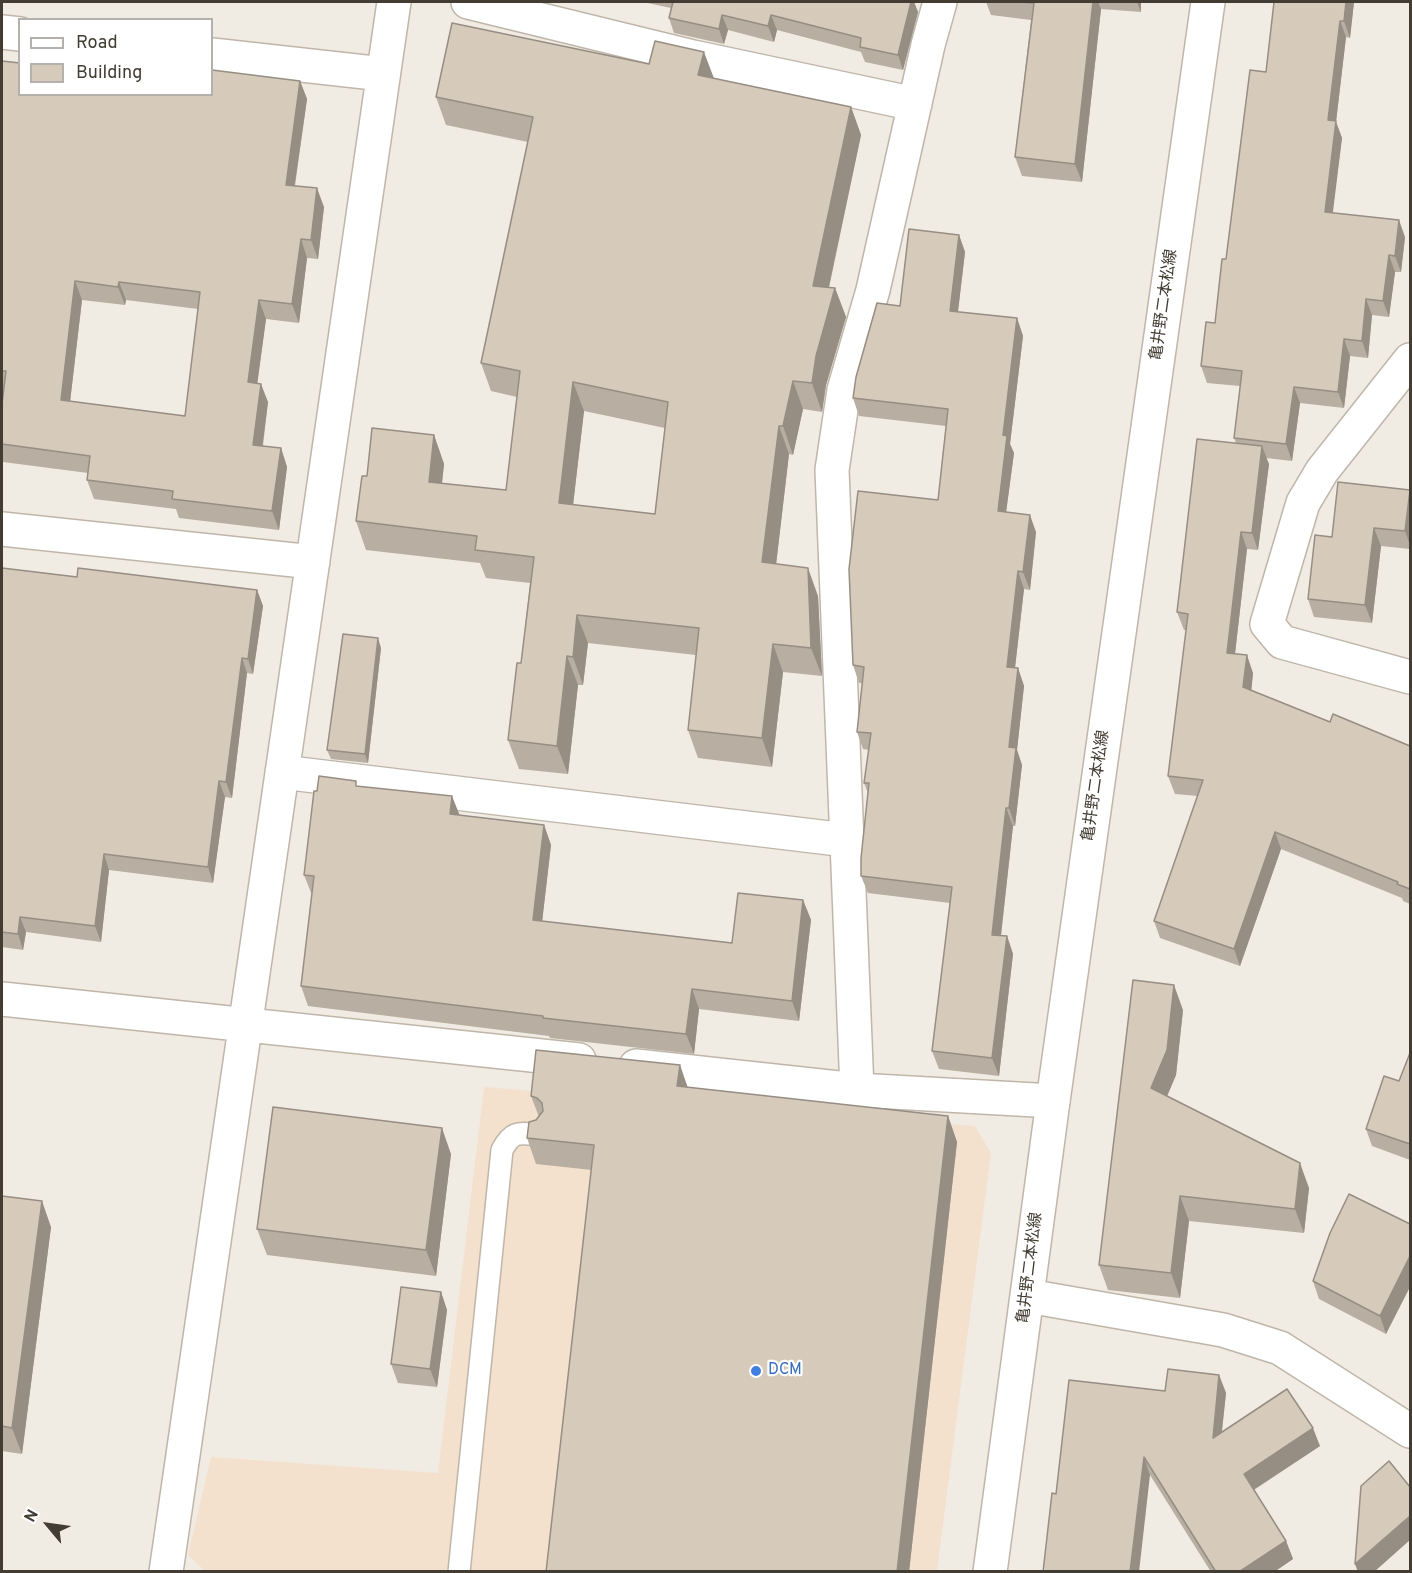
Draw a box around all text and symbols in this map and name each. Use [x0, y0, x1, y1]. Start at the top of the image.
legend [18, 18, 213, 96]
text: Road [76, 32, 118, 55]
text: Building [76, 62, 142, 85]
street label: 亀井野二本松線 [1148, 248, 1182, 362]
street label: 亀井野二本松線 [1080, 729, 1114, 843]
street label: 亀井野二本松線 [1015, 1211, 1047, 1325]
place label: DCM [768, 1361, 802, 1381]
marker: DCM [749, 1364, 763, 1378]
north arrow [18, 1495, 78, 1555]
text: N [21, 1506, 44, 1526]

